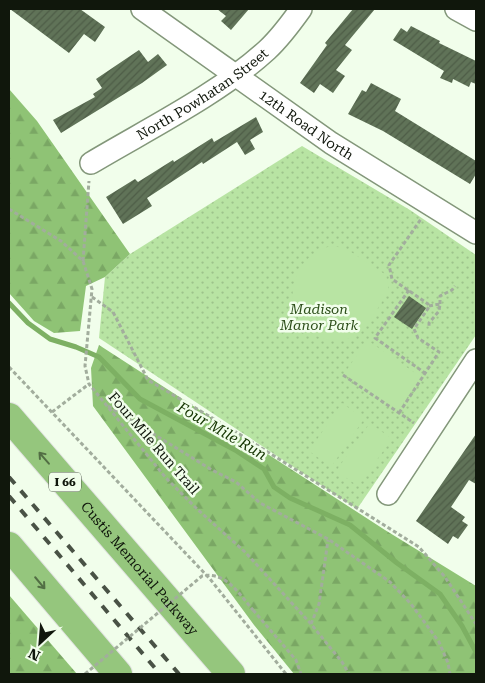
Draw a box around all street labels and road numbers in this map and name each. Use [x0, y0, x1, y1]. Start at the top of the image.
street label: North Powhatan Street [134, 45, 271, 143]
street label: 12th Road North [256, 87, 356, 163]
street label: Four Mile Run Trail [105, 389, 203, 498]
road number: I 66 [49, 472, 81, 492]
street label: Custis Memorial Parkway [78, 498, 202, 639]

